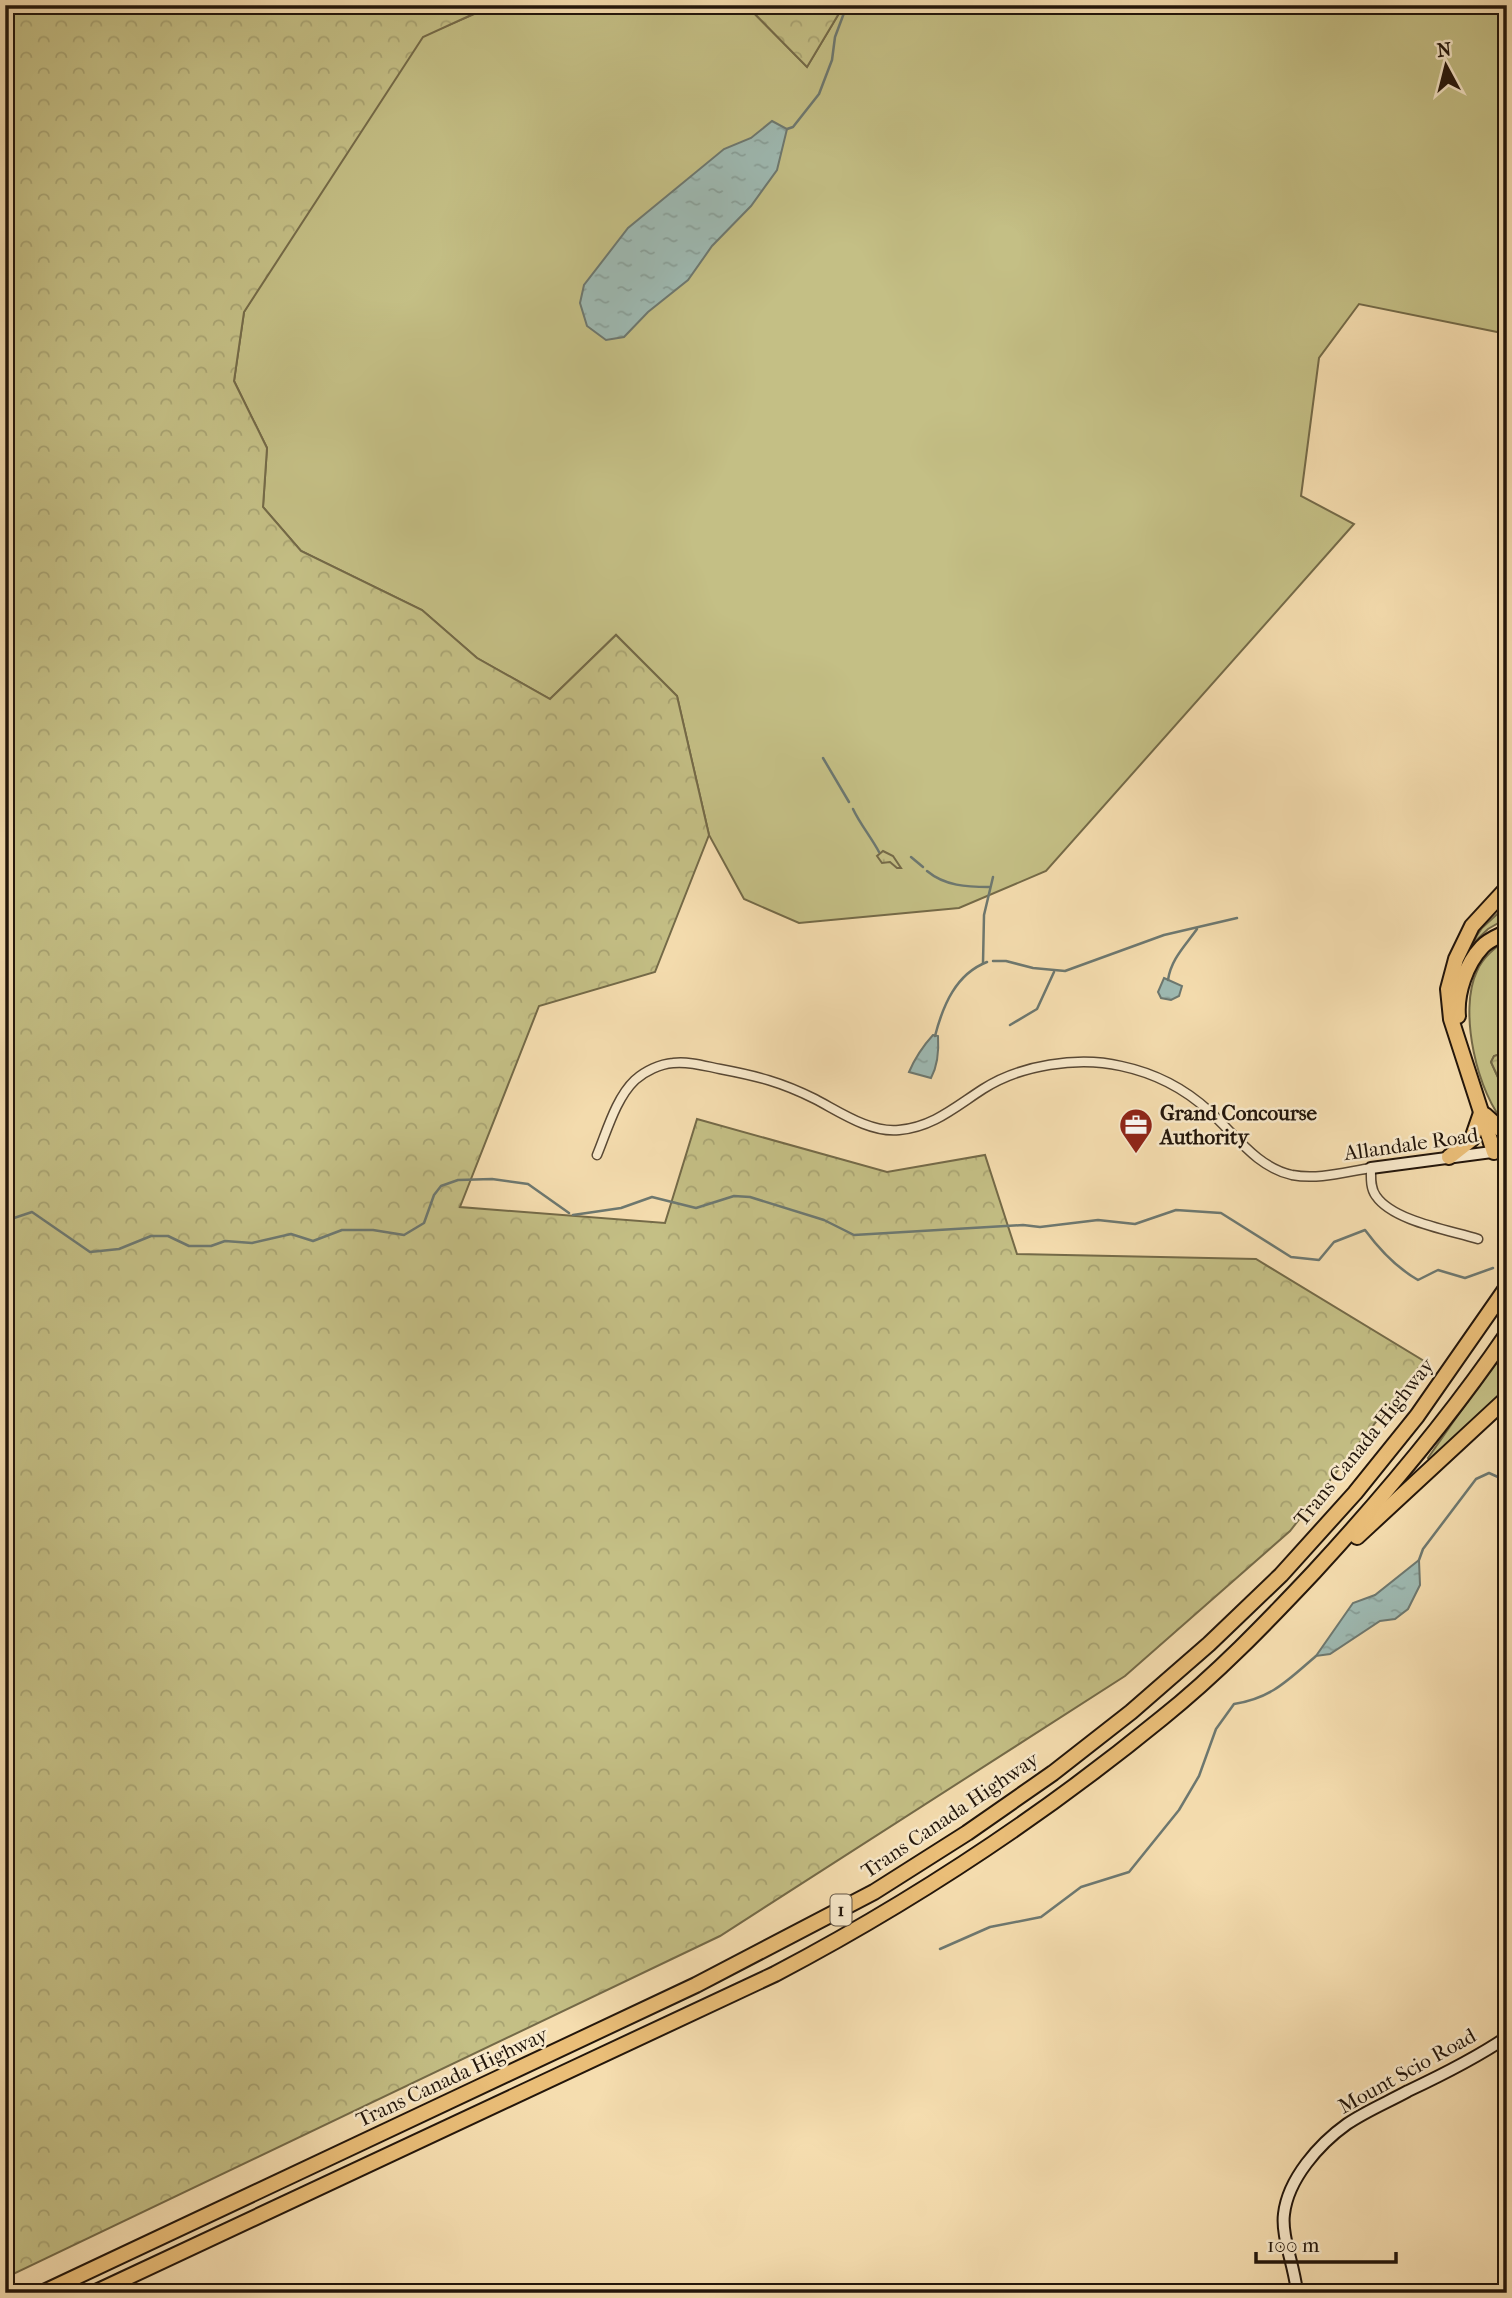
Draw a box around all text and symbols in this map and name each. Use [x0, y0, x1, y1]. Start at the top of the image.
north arrow [1410, 32, 1480, 102]
text: N [1436, 38, 1453, 62]
place label: Grand Concourse Authority [1158, 1101, 1318, 1149]
office icon: Grand Concourse Authority [1117, 1106, 1155, 1155]
street label: Allandale Road [1341, 1123, 1480, 1165]
street label: Trans Canada Highway [1289, 1353, 1439, 1531]
street label: Trans Canada Highway [857, 1746, 1044, 1883]
road number: 1 [830, 1894, 852, 1926]
street label: Trans Canada Highway [352, 2022, 552, 2132]
street label: Mount Scio Road [1334, 2023, 1480, 2119]
scale bar [1256, 2221, 1396, 2265]
text: 100 m [1267, 2233, 1320, 2257]

